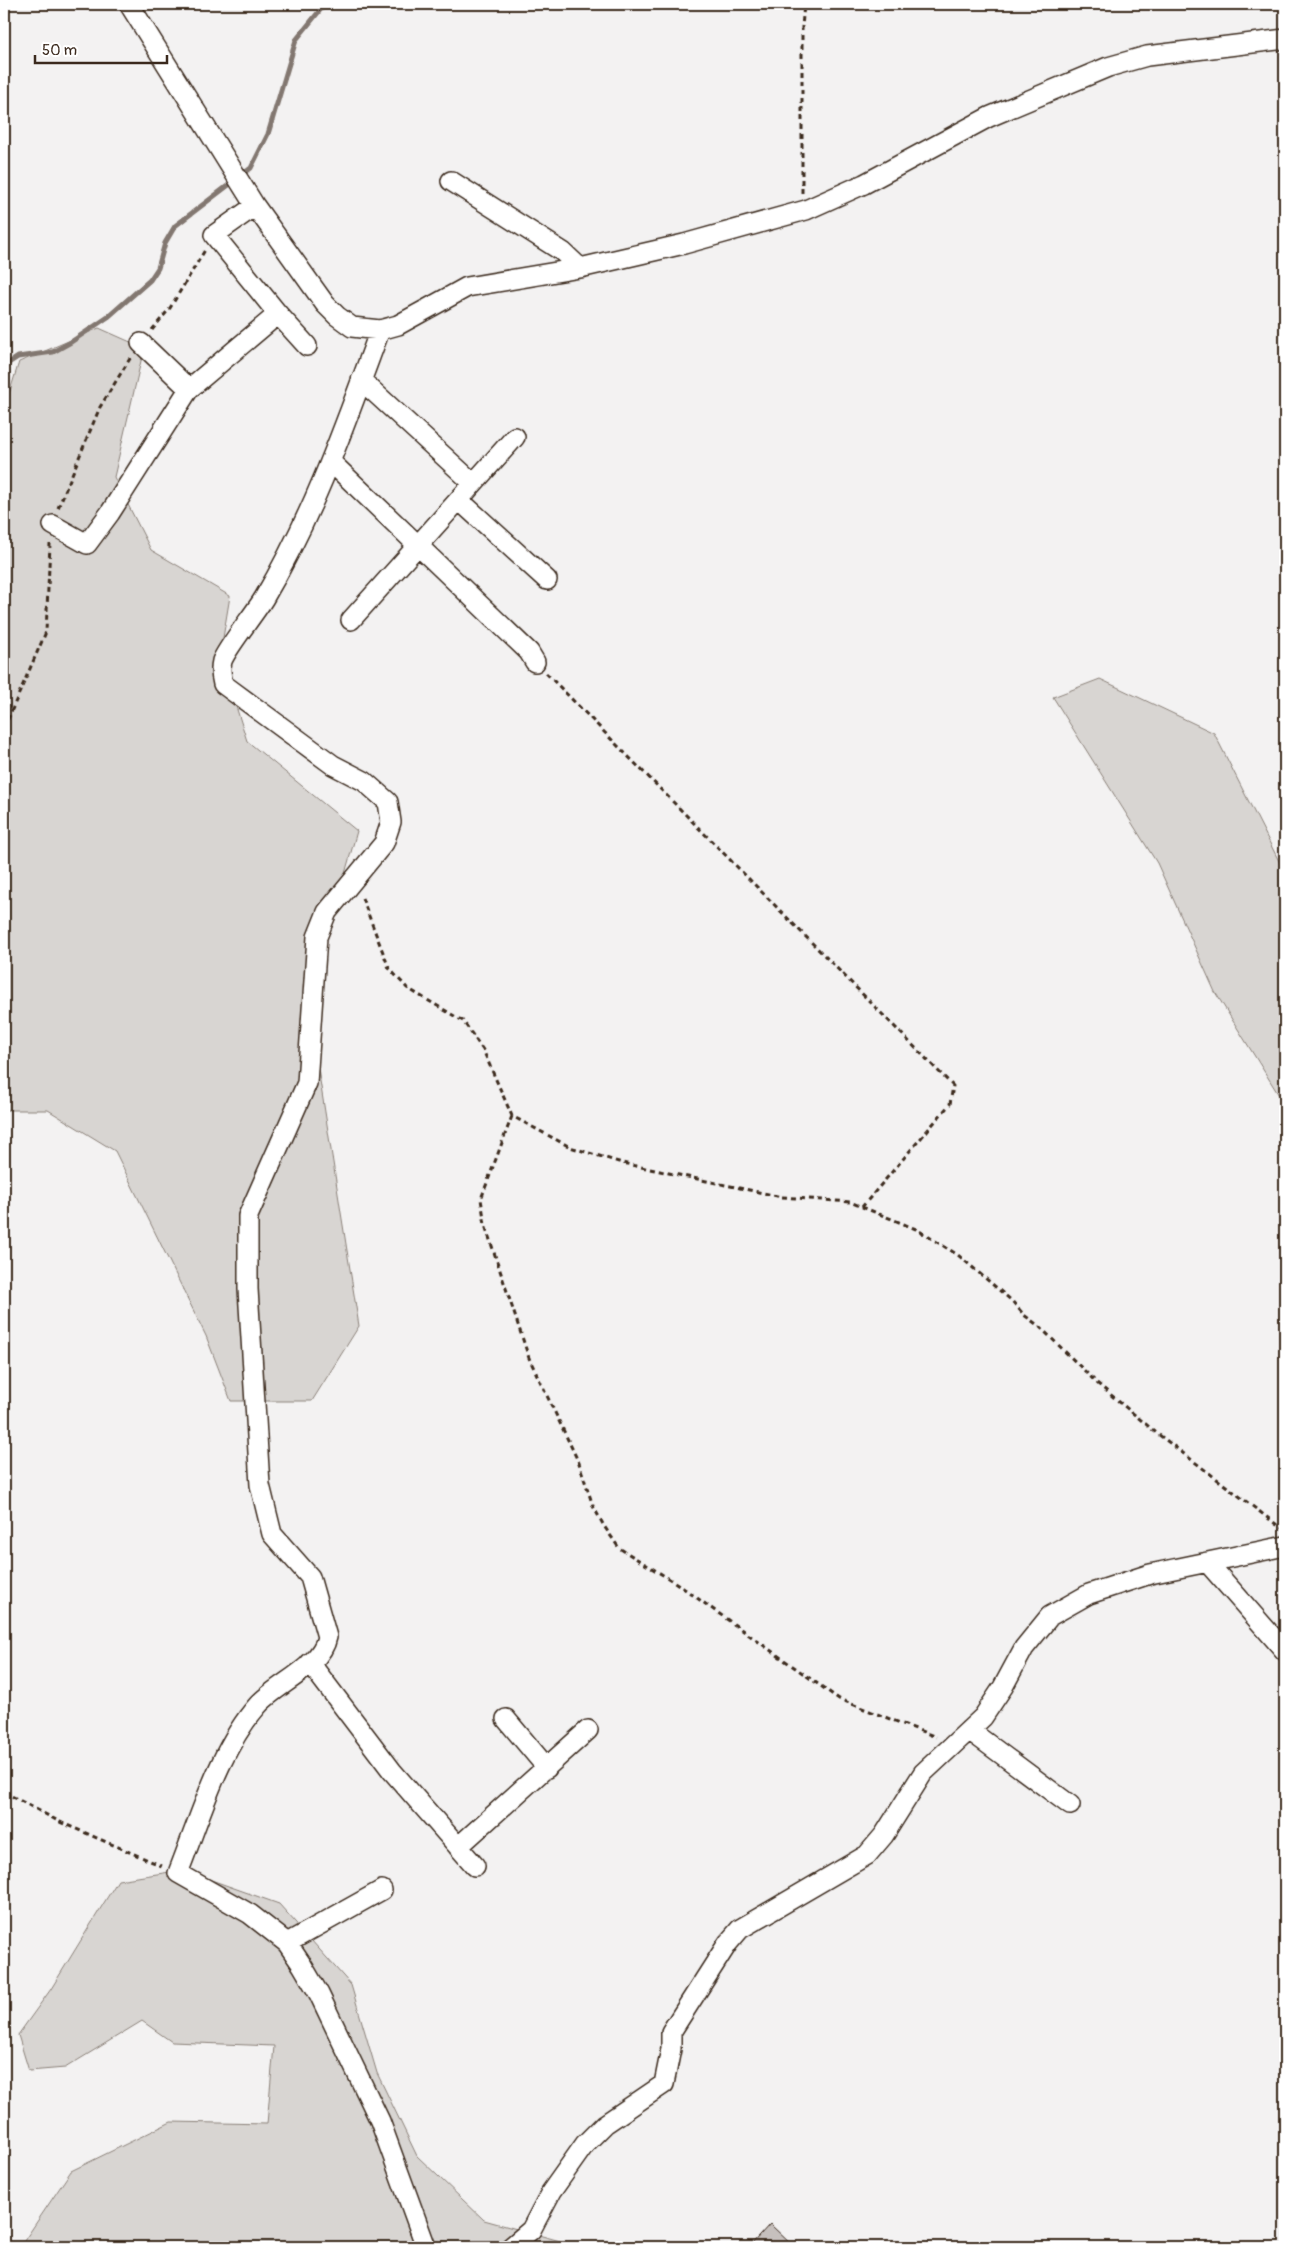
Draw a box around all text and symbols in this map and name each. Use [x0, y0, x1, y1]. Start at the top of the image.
scale bar [35, 32, 168, 64]
text: 50 m [42, 41, 77, 60]

